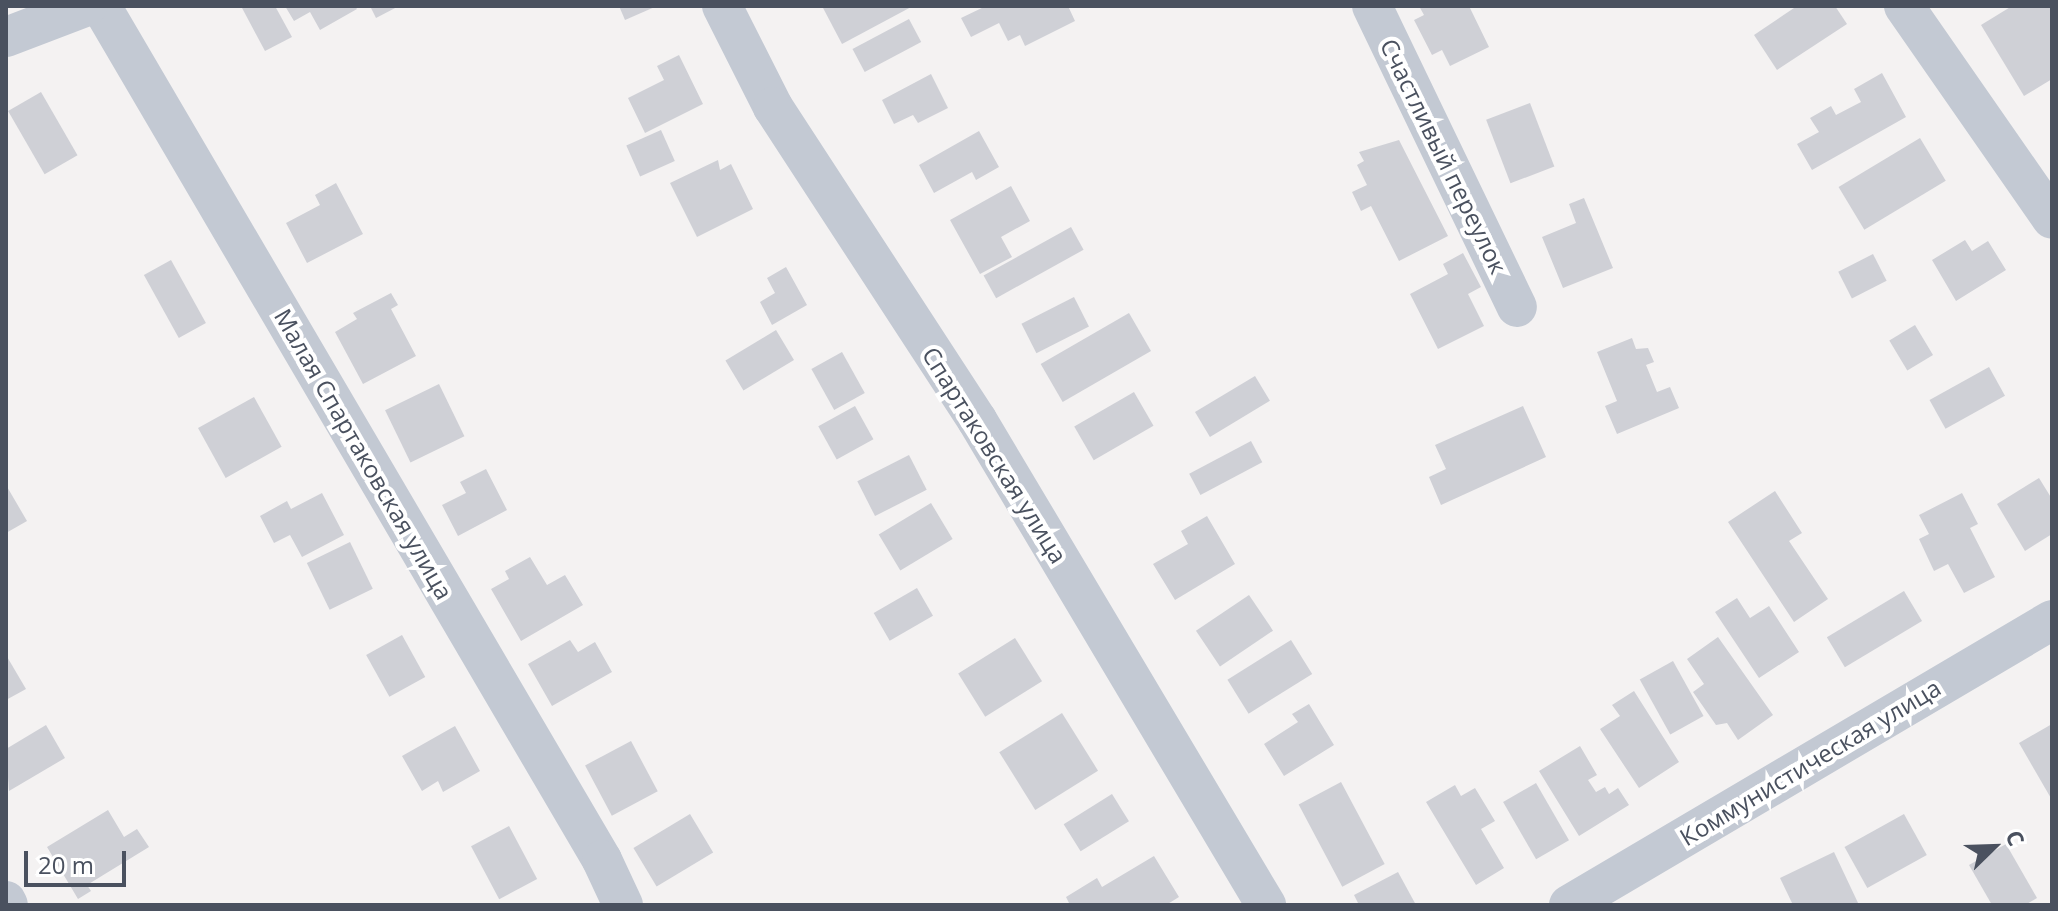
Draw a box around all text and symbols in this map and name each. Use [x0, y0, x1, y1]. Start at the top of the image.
street label: Счастливый переулок [1375, 34, 1513, 278]
street label: Малая Спартаковская улица [269, 304, 459, 604]
street label: Спартаковская улица [917, 342, 1073, 568]
street label: Коммунистическая улица [1674, 673, 1946, 851]
north arrow [1954, 807, 2034, 887]
text: С [2000, 825, 2033, 850]
scale bar [28, 835, 130, 885]
text: 20 m [38, 848, 94, 881]

